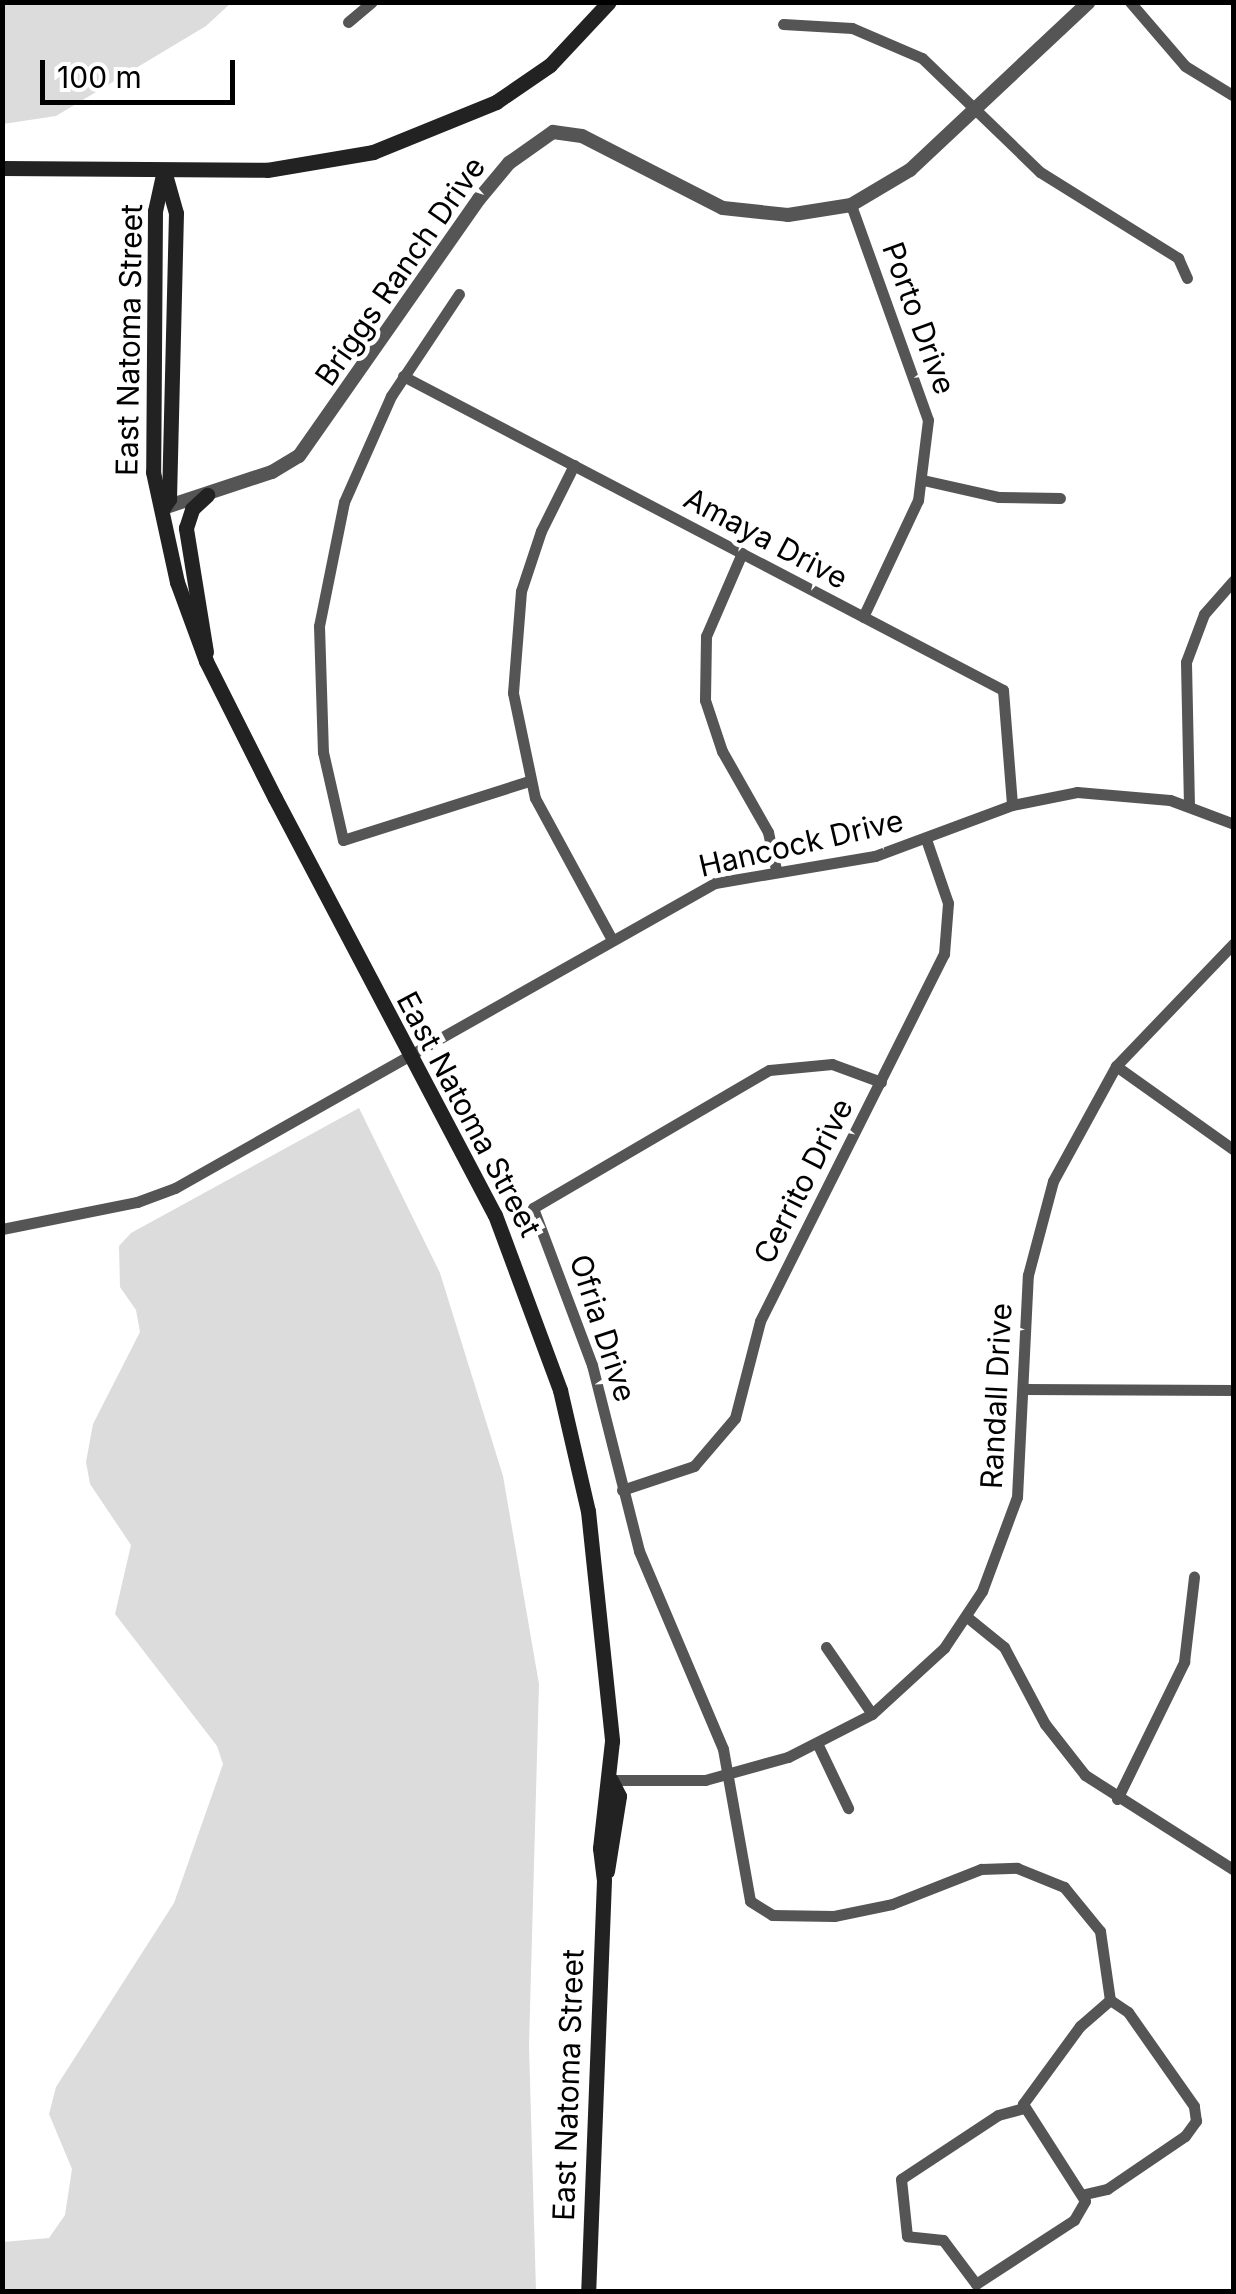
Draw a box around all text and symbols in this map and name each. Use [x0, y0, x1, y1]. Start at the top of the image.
scale bar [45, 40, 240, 102]
text: 100 m [57, 59, 142, 95]
street label: Briggs Ranch Drive [307, 150, 493, 392]
street label: East Natoma Street [109, 204, 149, 476]
street label: Porto Drive [875, 237, 963, 399]
street label: Amaya Drive [678, 480, 854, 596]
street label: Hancock Drive [695, 802, 907, 884]
street label: East Natoma Street [389, 985, 549, 1243]
street label: Cerrito Drive [746, 1092, 860, 1270]
street label: Ofria Drive [562, 1250, 644, 1406]
street label: Randall Drive [973, 1302, 1019, 1490]
street label: East Natoma Street [545, 1948, 591, 2222]

